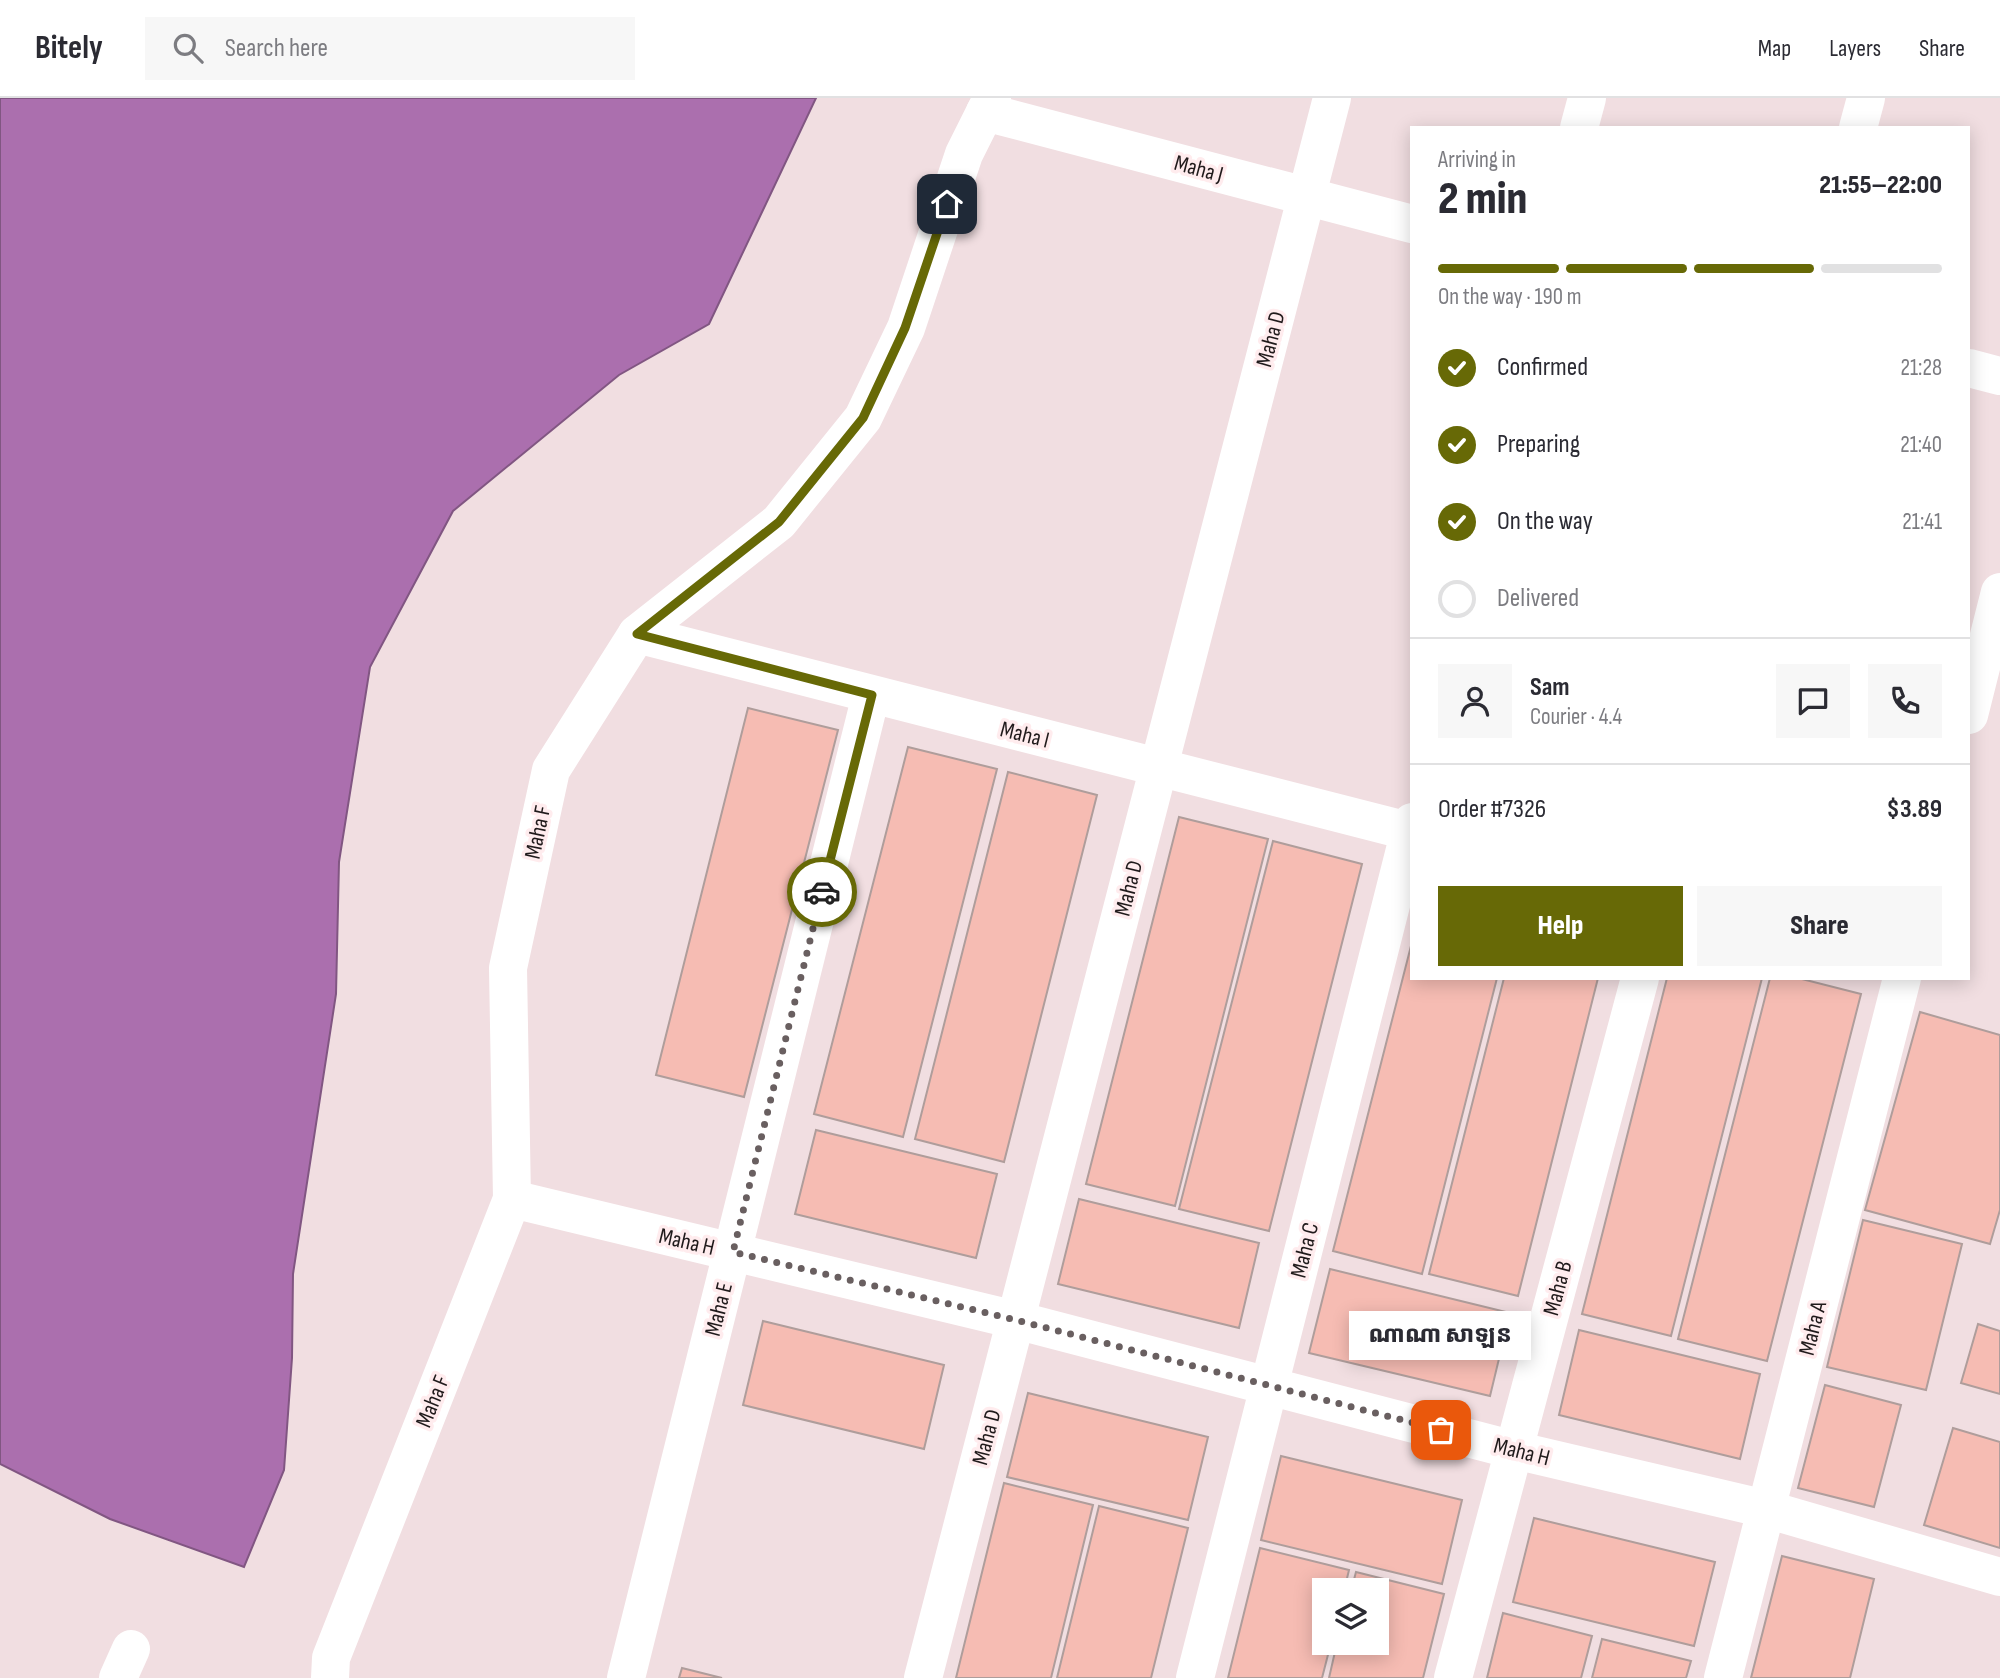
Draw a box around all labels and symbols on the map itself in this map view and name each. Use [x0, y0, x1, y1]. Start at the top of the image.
street label: Maha J [1171, 149, 1226, 189]
pin [917, 174, 977, 234]
street label: Maha D [1250, 308, 1292, 370]
street label: Maha I [997, 715, 1052, 755]
street label: Maha F [519, 803, 557, 861]
courier [787, 857, 857, 927]
street label: Maha D [1109, 858, 1149, 919]
street label: Maha C [1285, 1220, 1325, 1281]
street label: Maha H [656, 1222, 717, 1262]
street label: Maha B [1537, 1258, 1579, 1318]
street label: Maha E [699, 1279, 739, 1339]
street label: Maha A [1793, 1298, 1833, 1358]
callout: ណាណា សាឡន [1350, 1311, 1532, 1360]
street label: Maha F [410, 1371, 456, 1432]
pin [1411, 1400, 1471, 1460]
street label: Maha D [966, 1406, 1008, 1468]
street label: Maha H [1491, 1432, 1553, 1472]

